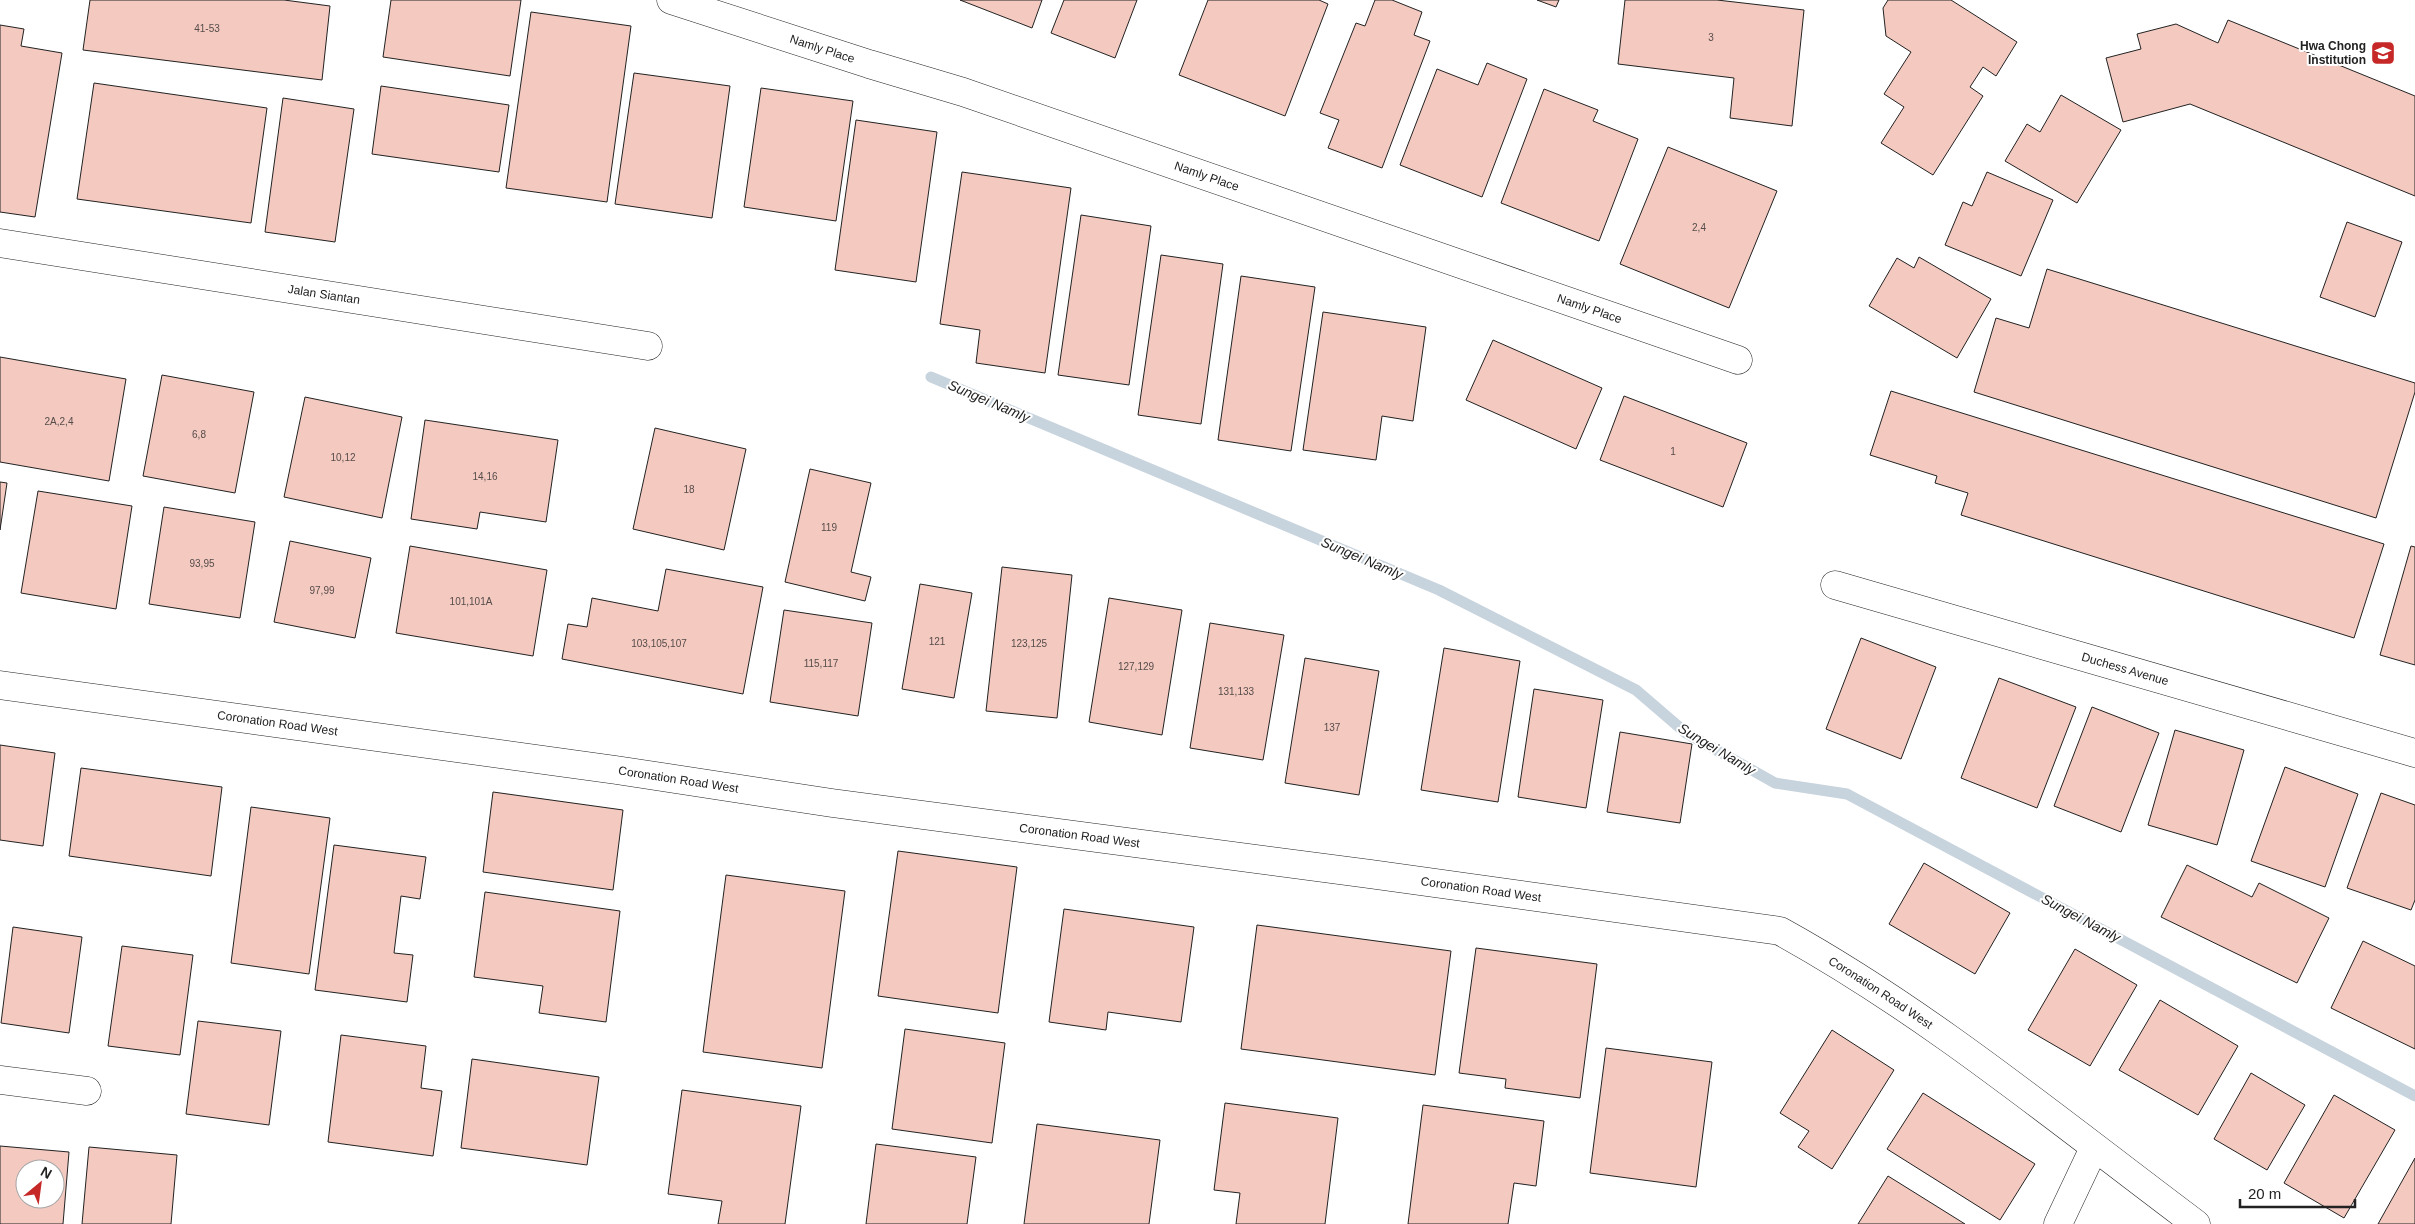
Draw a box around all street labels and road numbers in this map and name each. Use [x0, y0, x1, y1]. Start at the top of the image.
street label: Namly Place [788, 32, 857, 66]
street label: Namly Place [1173, 159, 1241, 194]
street label: Jalan Siantan [287, 282, 361, 307]
street label: Namly Place [1555, 291, 1624, 326]
street label: Duchess Avenue [2080, 650, 2171, 688]
street label: Coronation Road West [216, 708, 339, 739]
street label: Coronation Road West [617, 763, 740, 796]
street label: Coronation Road West [1018, 821, 1141, 851]
street label: Coronation Road West [1420, 874, 1543, 905]
street label: Coronation Road West [1826, 954, 1936, 1032]

